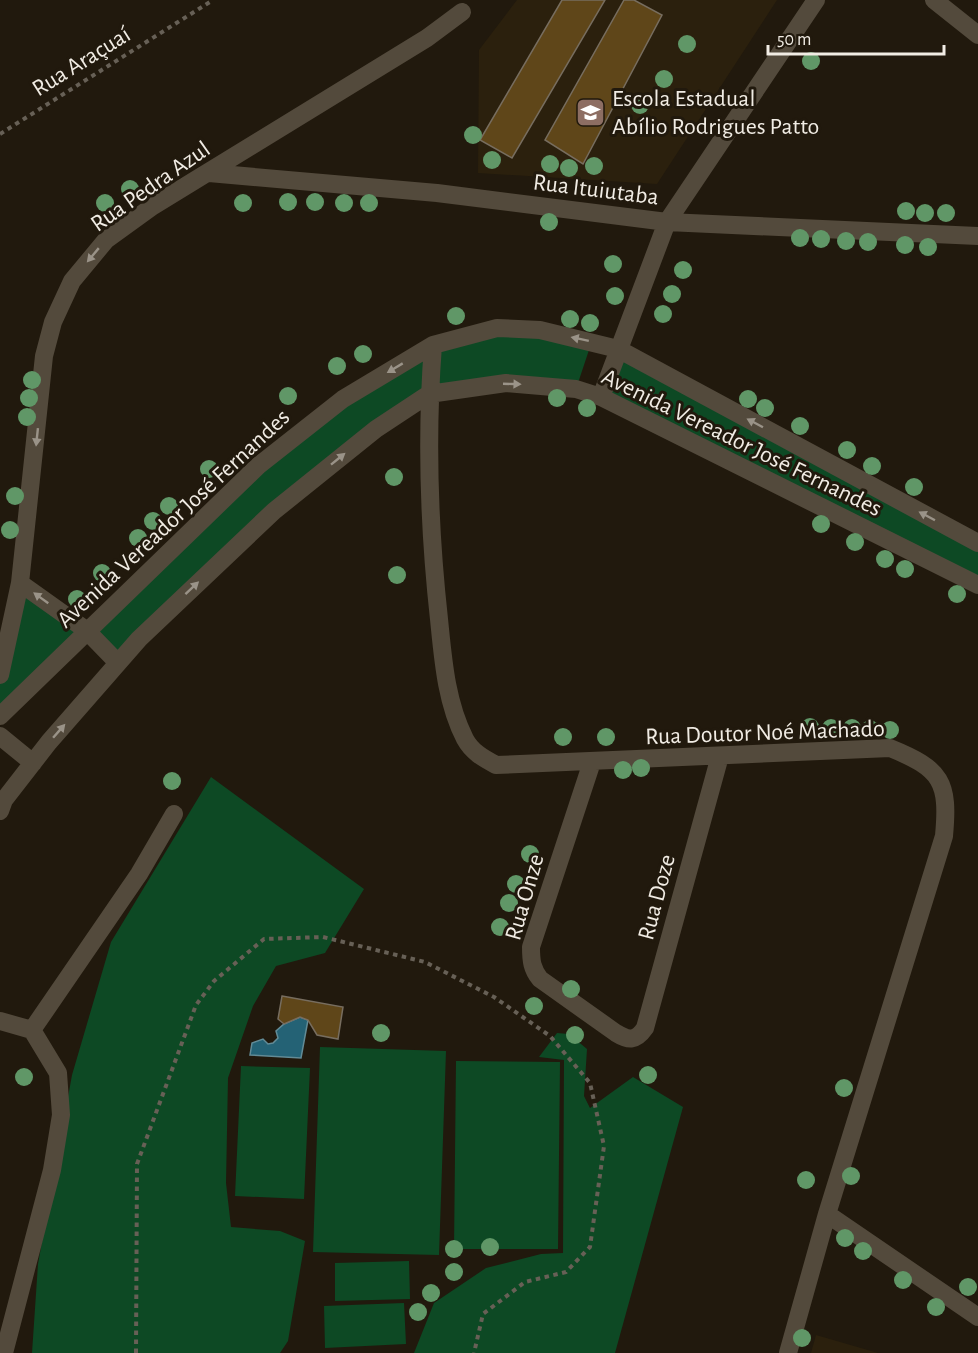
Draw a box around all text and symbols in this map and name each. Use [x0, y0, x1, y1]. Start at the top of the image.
scale bar [768, 18, 944, 56]
street label: Rua Araçuaí [28, 22, 135, 101]
text: 50 m [777, 31, 811, 49]
place label: Escola Estadual Abílio Rodrigues Patto [612, 87, 819, 139]
school or university icon: Escola Estadual Abílio Rodrigues Patto [575, 96, 607, 128]
street label: Rua Pedra Azul [87, 137, 215, 237]
street label: Rua Ituiutaba [532, 170, 660, 210]
one-way arrow [87, 247, 100, 263]
one-way arrow [571, 333, 589, 343]
one-way arrow [387, 362, 403, 373]
street label: Avenida Vereador José Fernandes [598, 365, 885, 521]
one-way arrow [502, 379, 521, 389]
street label: Avenida Vereador José Fernandes [53, 405, 295, 633]
one-way arrow [746, 418, 763, 428]
one-way arrow [32, 427, 42, 446]
one-way arrow [330, 453, 346, 466]
one-way arrow [918, 511, 935, 521]
one-way arrow [185, 581, 200, 595]
one-way arrow [34, 592, 50, 604]
street label: Rua Doutor Noé Machado [645, 717, 885, 749]
one-way arrow [52, 723, 66, 738]
street label: Rua Onze [501, 851, 549, 943]
street label: Rua Doze [634, 852, 680, 943]

